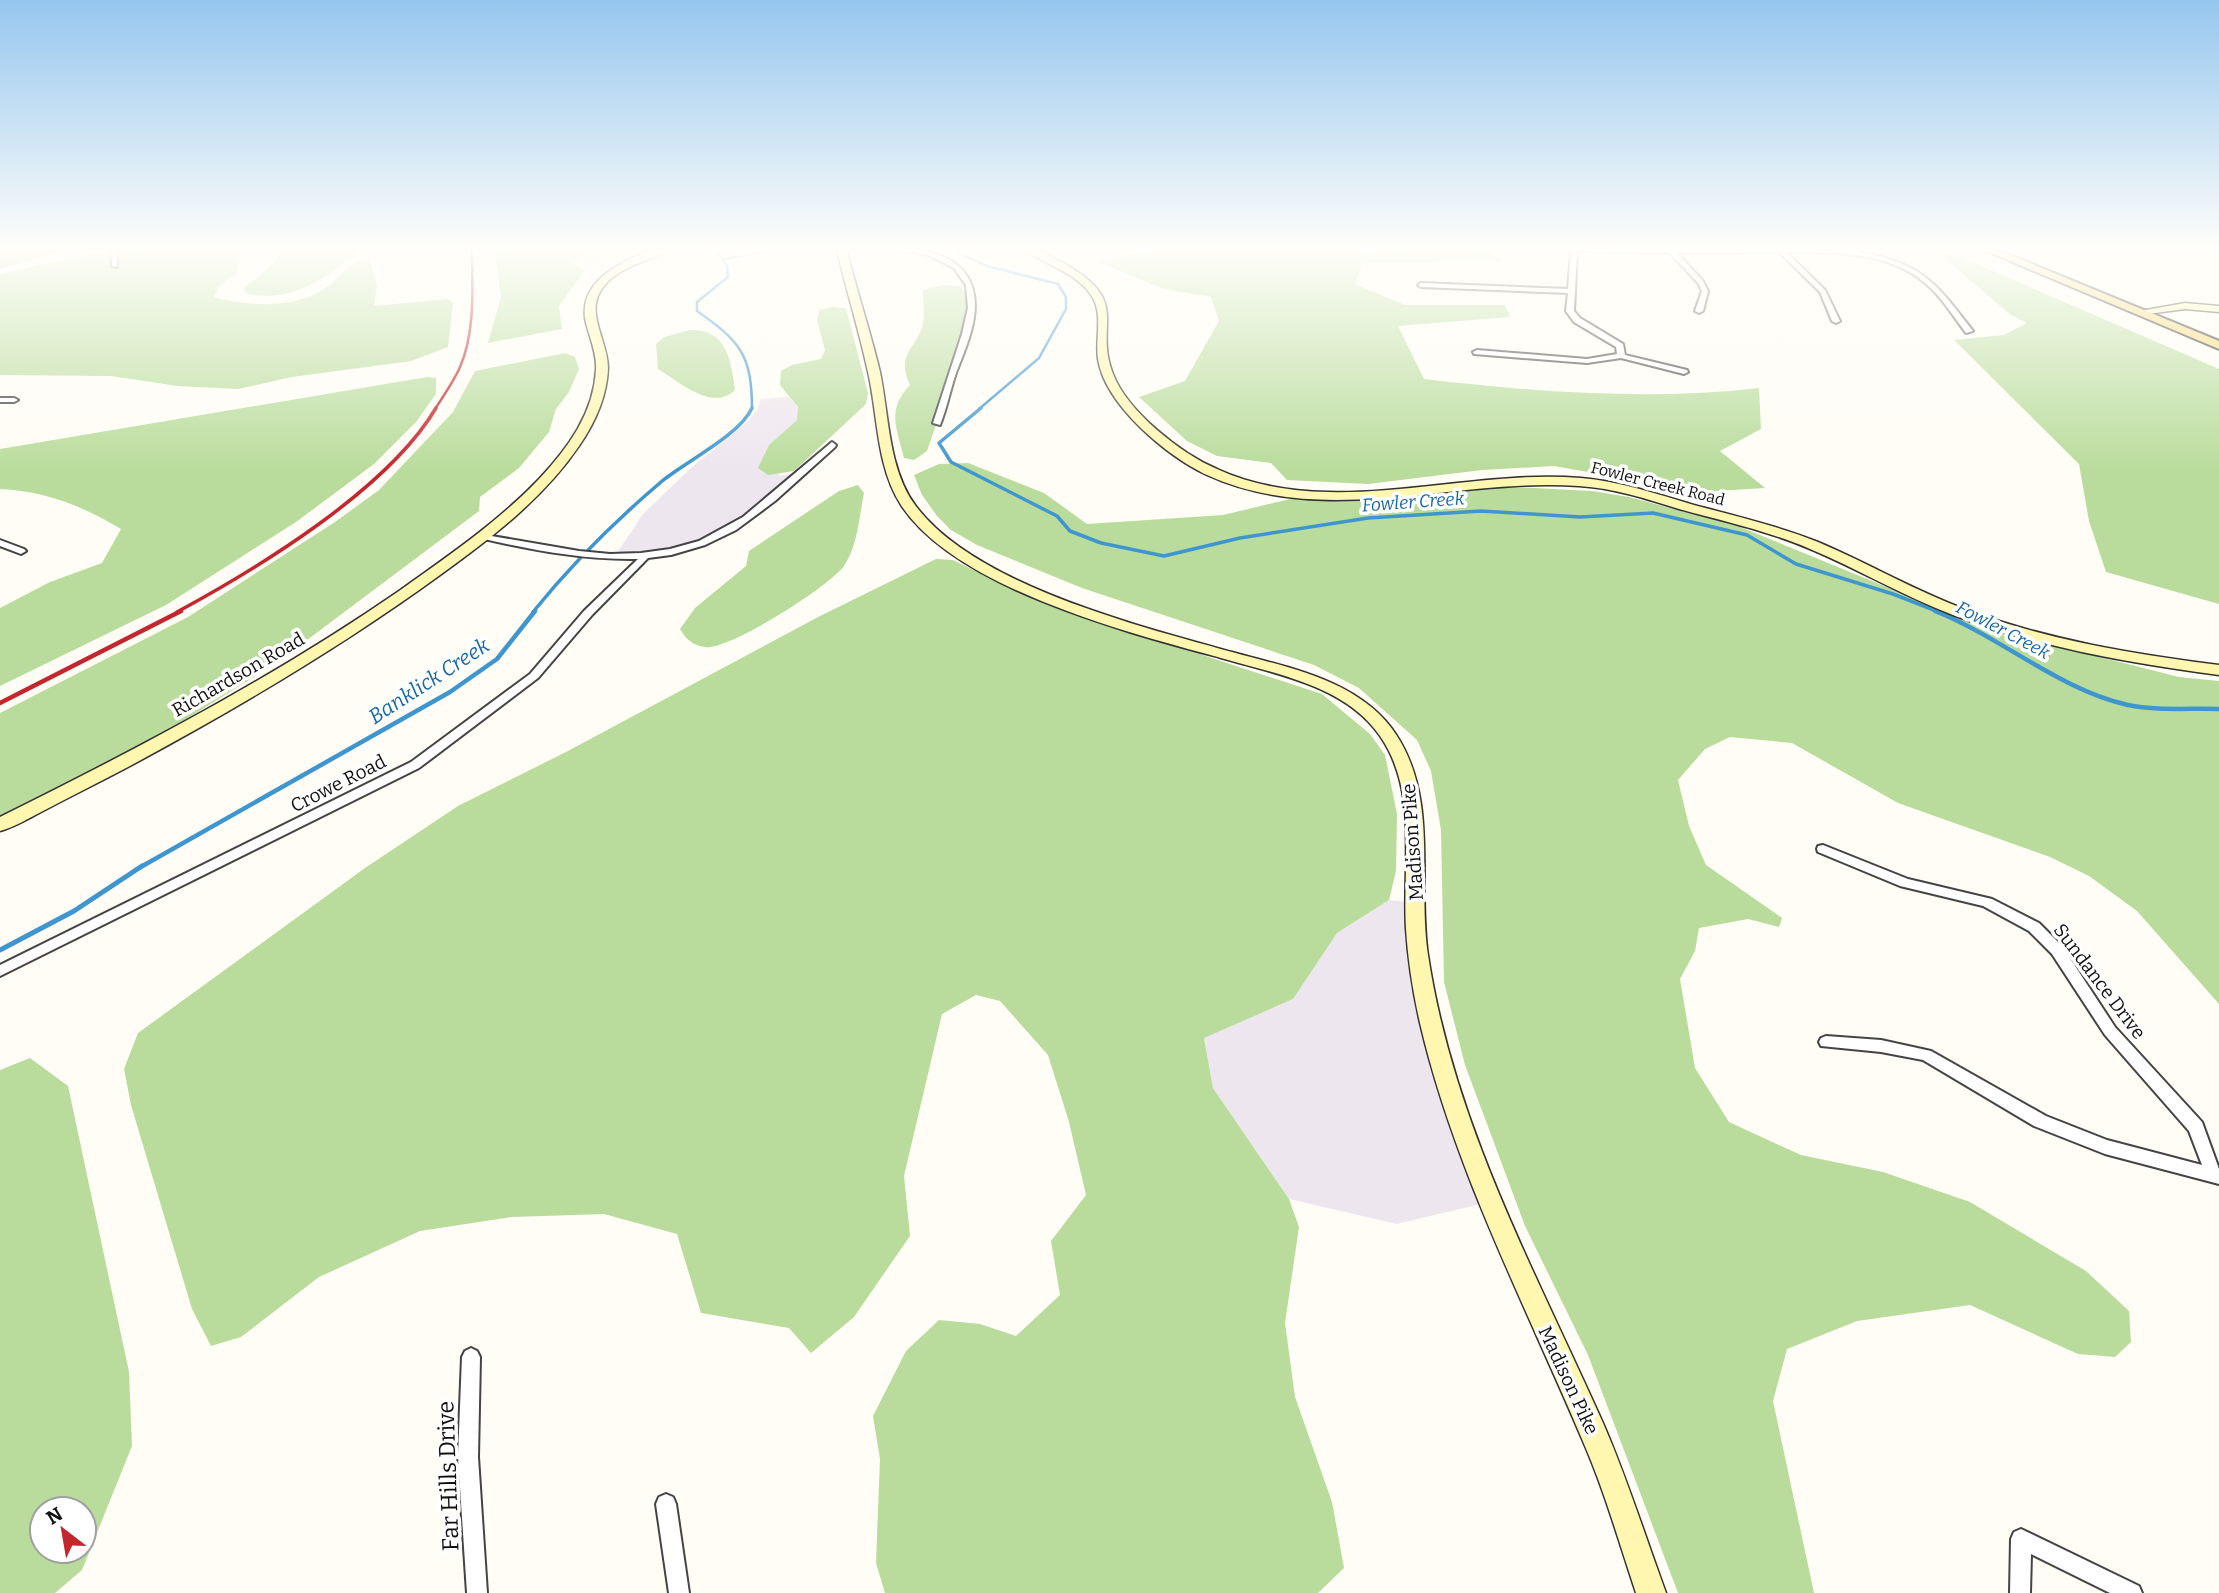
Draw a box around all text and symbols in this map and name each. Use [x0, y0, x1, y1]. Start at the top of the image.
street label: Fowler Creek Road [1589, 458, 1727, 509]
water label: Fowler Creek [1361, 487, 1465, 517]
water label: Fowler Creek [1953, 596, 2054, 664]
street label: Richardson Road [168, 627, 309, 722]
water label: Banklick Creek [364, 632, 495, 730]
street label: Crowe Road [287, 750, 390, 817]
street label: Madison Pike [1397, 783, 1428, 901]
street label: Sundance Drive [2049, 919, 2151, 1044]
street label: Madison Pike [1533, 1322, 1604, 1438]
street label: Far Hills Drive [431, 1400, 465, 1552]
north arrow [28, 1495, 98, 1565]
text: N [42, 1502, 67, 1529]

